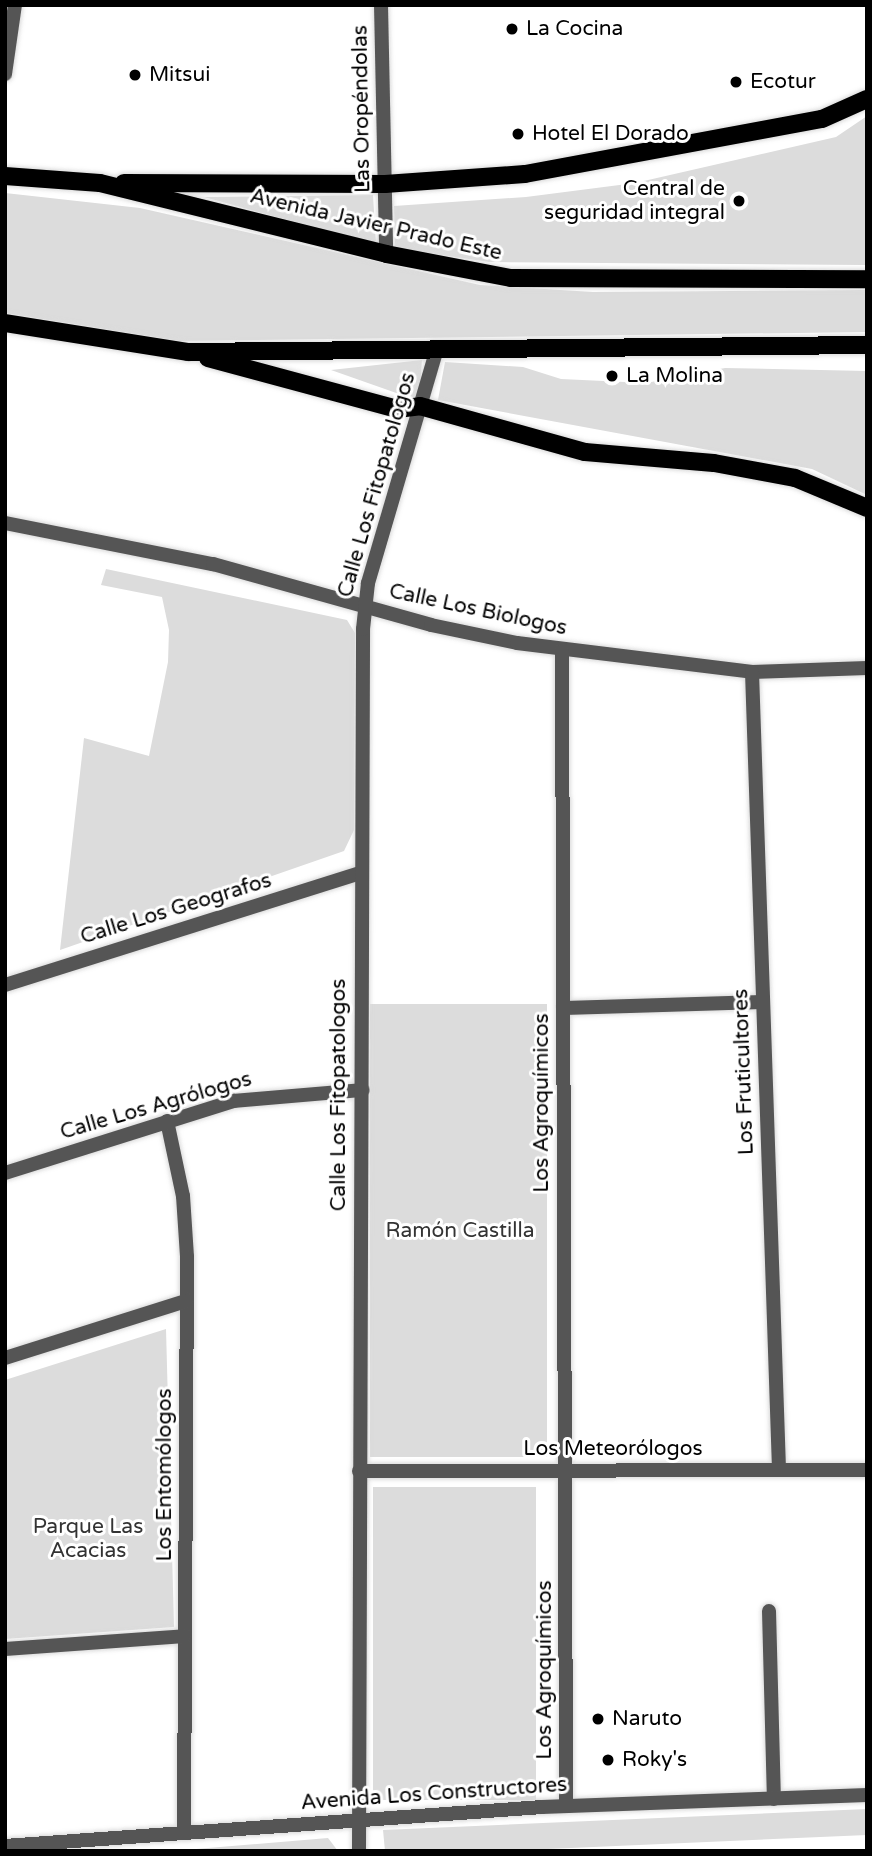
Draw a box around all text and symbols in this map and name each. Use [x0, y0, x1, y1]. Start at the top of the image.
place label: La Cocina [526, 16, 623, 42]
marker: La Cocina [504, 21, 520, 37]
street label: Las Oropéndolas [348, 25, 376, 193]
place label: Mitsui [149, 62, 210, 88]
marker: Mitsui [127, 67, 143, 83]
place label: Ecotur [750, 69, 816, 95]
marker: Ecotur [728, 74, 744, 90]
place label: Hotel El Dorado [532, 121, 689, 147]
marker: Hotel El Dorado [510, 126, 526, 142]
place label: Central de seguridad integral [544, 176, 725, 226]
street label: Avenida Javier Prado Este [248, 184, 504, 266]
marker: Central de seguridad integral [731, 193, 747, 209]
place label: La Molina [626, 363, 723, 389]
marker: La Molina [604, 368, 620, 384]
street label: Calle Los Fitopatologos [333, 370, 421, 600]
street label: Calle Los Biologos [387, 579, 569, 641]
street label: Calle Los Geografos [78, 868, 274, 950]
street label: Calle Los Fitopatologos [326, 979, 352, 1211]
street label: Los Fruticultores [729, 988, 759, 1156]
street label: Los Agroquímicos [529, 1013, 555, 1193]
street label: Calle Los Agrólogos [57, 1067, 255, 1145]
park label: Ramón Castilla [386, 1218, 534, 1244]
street label: Los Entomólogos [152, 1389, 178, 1561]
street label: Los Meteorólogos [523, 1436, 703, 1462]
park label: Parque Las Acacias [33, 1514, 143, 1564]
street label: Los Agroquímicos [532, 1580, 558, 1760]
place label: Naruto [612, 1706, 682, 1732]
marker: Naruto [590, 1711, 606, 1727]
place label: Roky's [622, 1747, 687, 1773]
marker: Roky's [600, 1752, 616, 1768]
street label: Avenida Los Constructores [300, 1772, 568, 1816]

